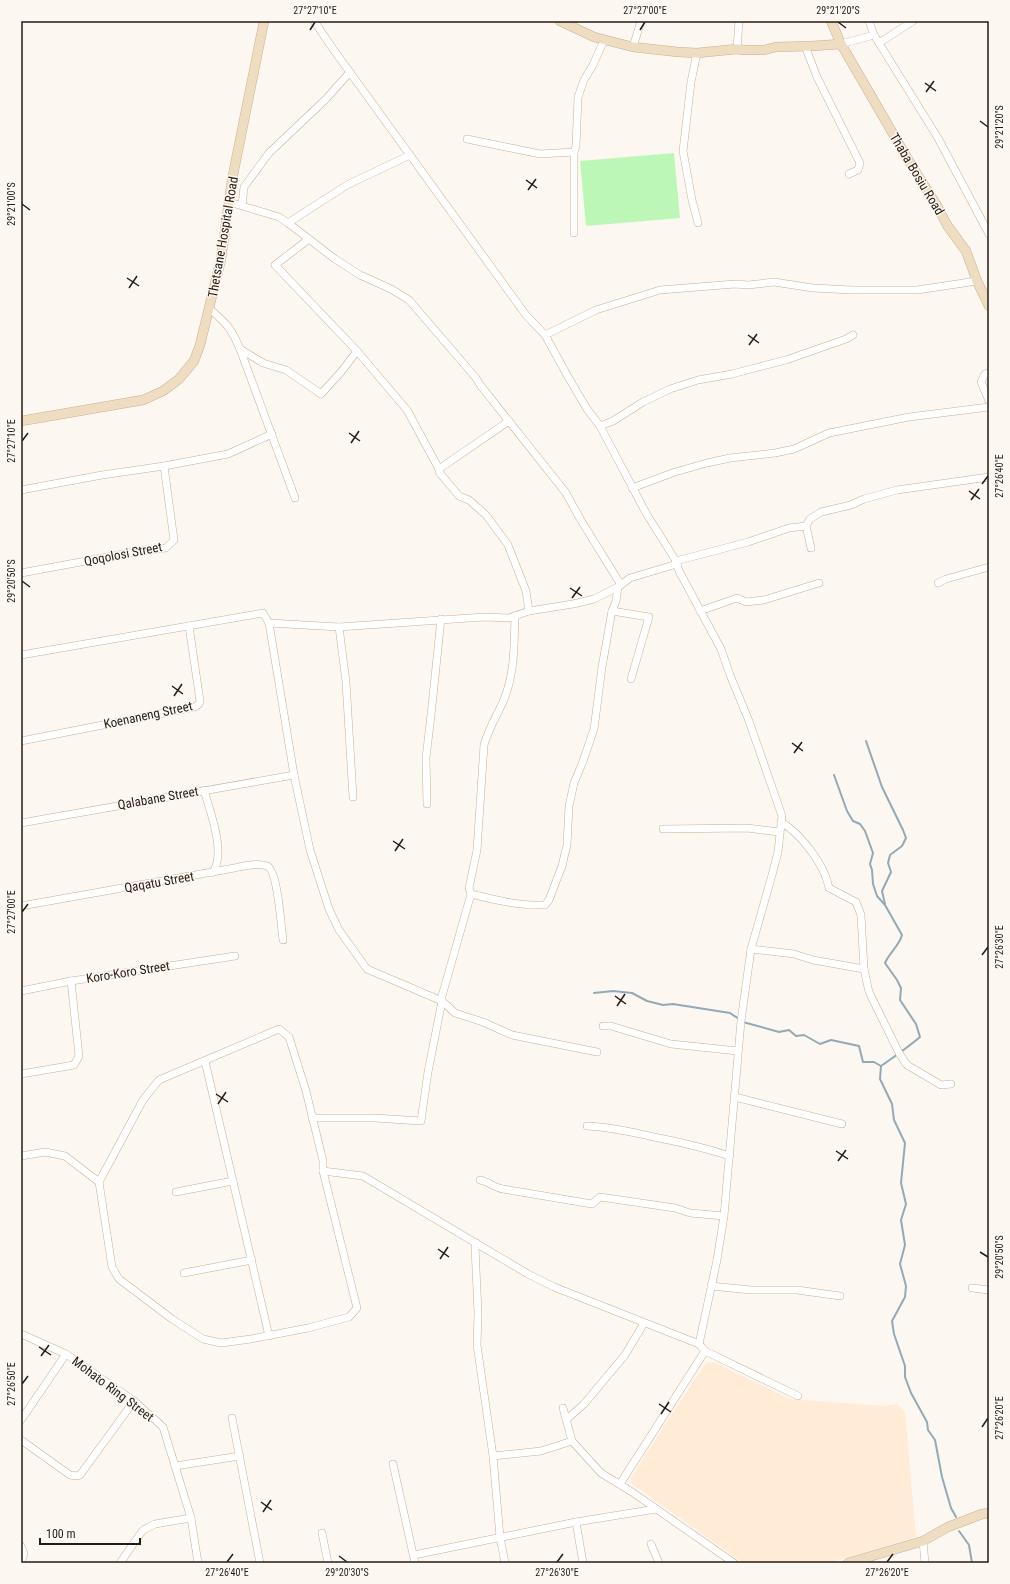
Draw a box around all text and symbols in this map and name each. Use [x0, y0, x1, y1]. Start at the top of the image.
text: 27°27'10"E [293, 5, 337, 16]
text: 27°27'00"E [623, 5, 667, 16]
text: 29°21'20"S [816, 5, 860, 16]
text: 29°21'20"S [994, 105, 1005, 149]
street label: Thaba Bosiu Road [887, 130, 947, 218]
street label: Thetsane Hospital Road [205, 175, 241, 299]
text: 29°21'00"S [6, 182, 17, 226]
text: 27°27'10"E [6, 419, 17, 463]
text: 27°26'40"E [994, 454, 1005, 498]
street label: Qoqolosi Street [83, 539, 163, 569]
text: 29°20'50"S [6, 559, 17, 603]
street label: Koenaneng Street [102, 698, 194, 732]
street label: Qalabane Street [116, 783, 200, 812]
street label: Qaqatu Street [123, 868, 195, 895]
text: 27°27'00"E [6, 890, 17, 934]
text: 27°26'30"E [994, 925, 1005, 969]
street label: Koro-Koro Street [85, 958, 171, 986]
text: 29°20'50"S [994, 1235, 1005, 1279]
street label: Mohato Ring Street [69, 1353, 157, 1425]
text: 27°26'50"E [6, 1362, 17, 1406]
text: 27°26'20"E [994, 1396, 1005, 1440]
scale bar [40, 1520, 140, 1546]
text: 100 m [46, 1527, 76, 1541]
text: 27°26'40"E [205, 1567, 249, 1578]
text: 29°20'30"S [325, 1567, 369, 1578]
text: 27°26'30"E [535, 1567, 579, 1578]
text: 27°26'20"E [865, 1567, 909, 1578]

